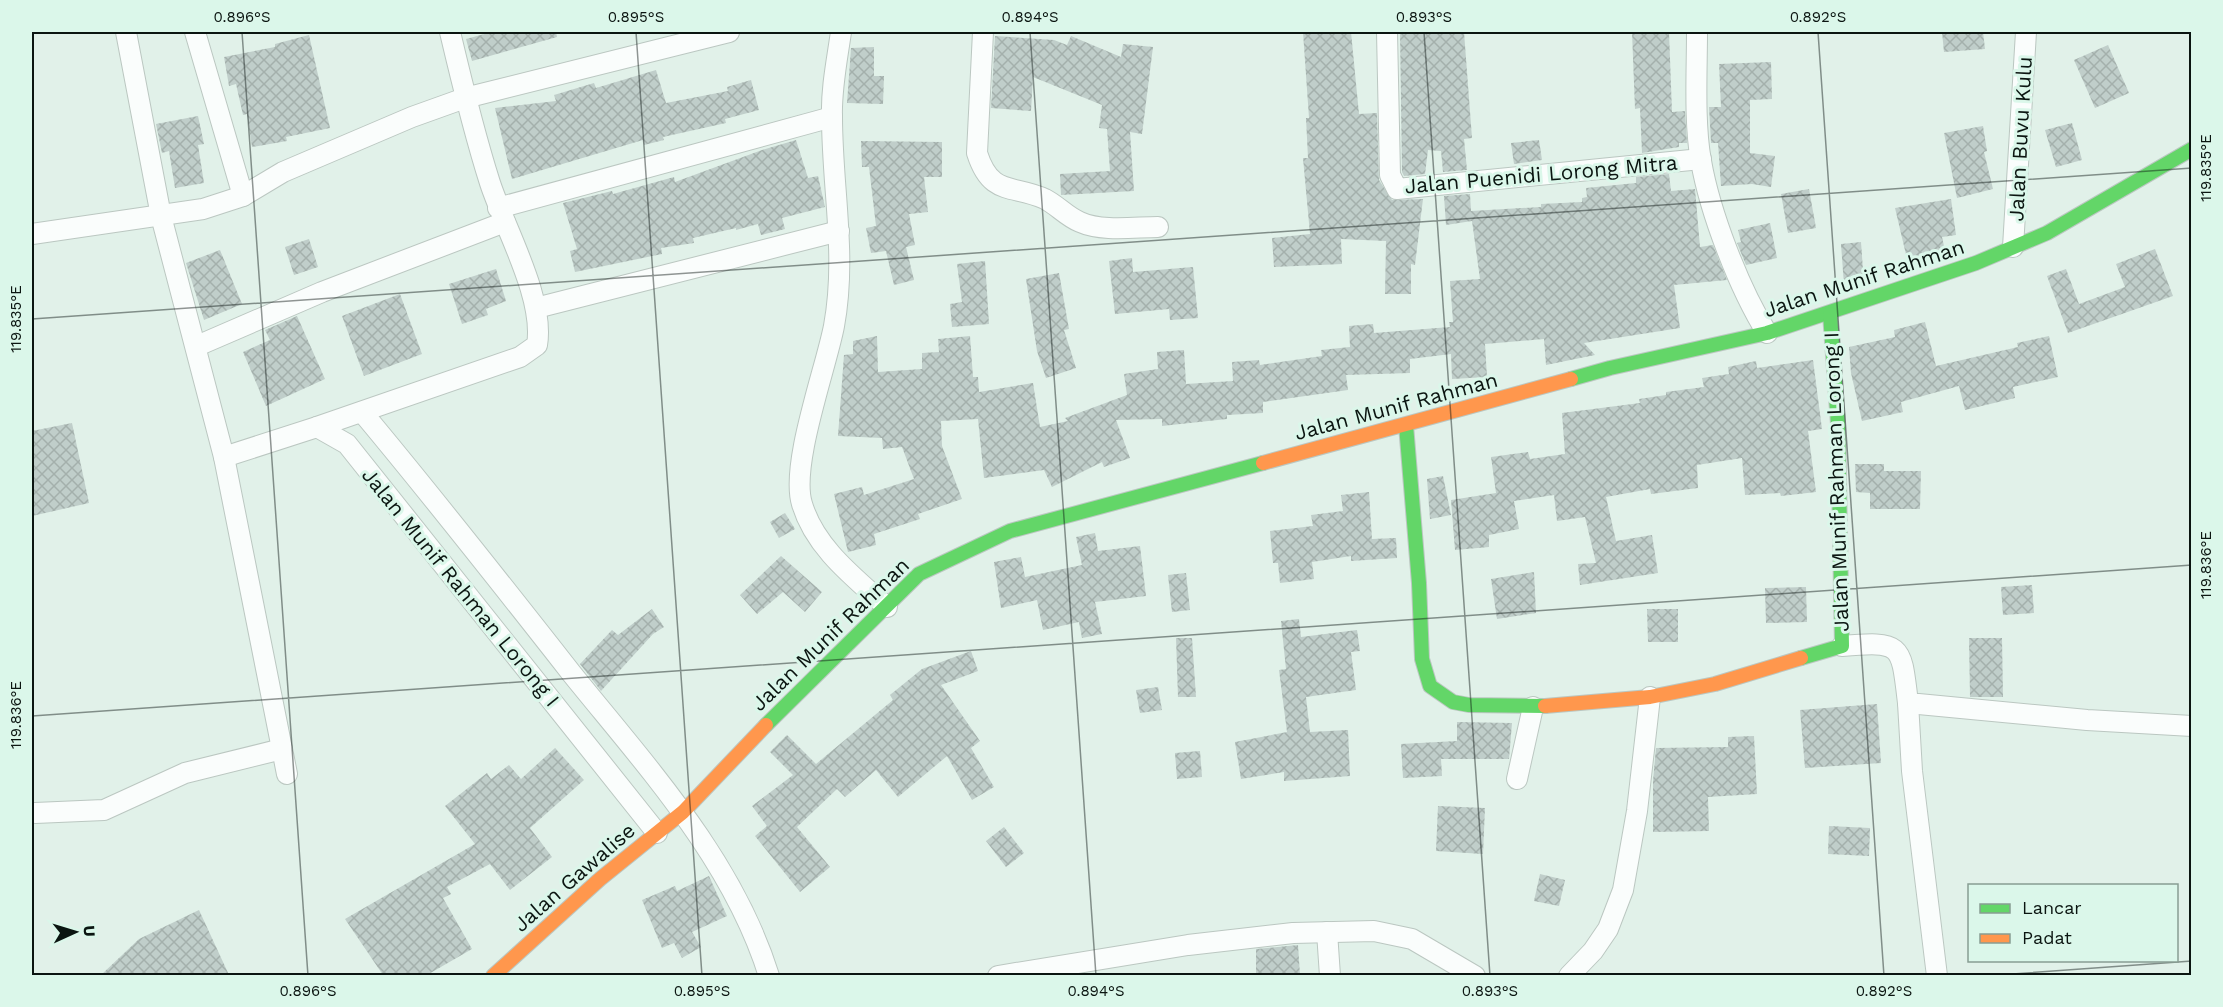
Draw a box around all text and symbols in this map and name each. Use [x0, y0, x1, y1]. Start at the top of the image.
text: 0.896°S [213, 8, 271, 26]
text: 0.895°S [608, 8, 664, 26]
text: 0.894°S [1001, 8, 1059, 26]
text: 0.893°S [1396, 8, 1452, 26]
text: 0.892°S [1790, 8, 1846, 26]
street label: Jalan Buvu Kulu [2003, 56, 2037, 222]
text: 119.835°E [2197, 134, 2215, 202]
street label: Jalan Puenidi Lorong Mitra [1404, 150, 1679, 198]
street label: Jalan Munif Rahman [1761, 234, 1967, 322]
text: 119.835°E [7, 285, 25, 353]
street label: Jalan Munif Rahman Lorong I [1818, 332, 1854, 632]
street label: Jalan Munif Rahman [1292, 367, 1500, 445]
street label: Jalan Munif Rahman Lorong I [357, 463, 565, 711]
text: 119.836°E [2197, 531, 2215, 599]
street label: Jalan Munif Rahman [746, 552, 914, 716]
text: 119.836°E [7, 681, 25, 749]
street label: Jalan Gawalise [508, 817, 640, 937]
legend [1968, 884, 2178, 962]
text: Lancar [2022, 897, 2082, 918]
north arrow [45, 902, 105, 962]
text: U [80, 925, 99, 937]
text: Padat [2022, 927, 2072, 948]
text: 0.896°S [279, 982, 337, 1000]
text: 0.895°S [674, 982, 730, 1000]
text: 0.894°S [1067, 982, 1125, 1000]
text: 0.893°S [1462, 982, 1518, 1000]
text: 0.892°S [1856, 982, 1912, 1000]

